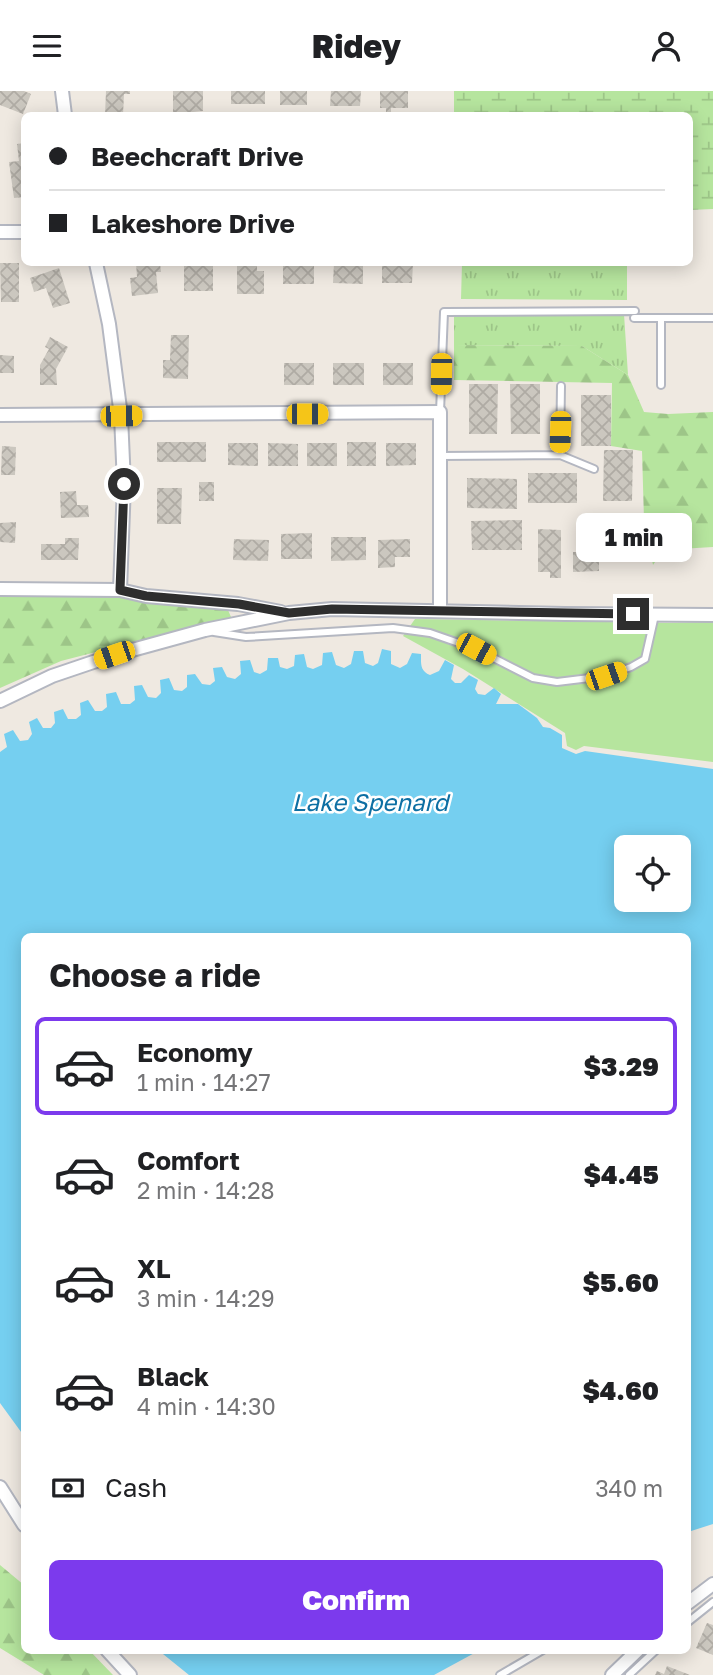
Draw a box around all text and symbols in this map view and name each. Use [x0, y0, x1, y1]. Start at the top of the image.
icon: menu [28, 27, 66, 65]
text: Ridey [312, 27, 401, 65]
icon: person [647, 27, 685, 65]
text: Beechcraft Drive [91, 141, 304, 172]
text: Lakeshore Drive [91, 208, 295, 239]
car [431, 353, 452, 395]
car [287, 404, 329, 425]
car [100, 405, 143, 427]
car [549, 411, 572, 453]
route start [108, 468, 140, 500]
callout: 1 min [575, 512, 691, 561]
text: 1 min [605, 523, 663, 551]
route end [617, 598, 649, 630]
car [453, 630, 500, 668]
car [91, 638, 138, 672]
car [583, 659, 630, 693]
water label: Lake Spenard [292, 787, 452, 816]
map controls [614, 835, 691, 912]
button: locate [614, 835, 691, 912]
text: Choose a ride [49, 956, 261, 994]
icon: car [53, 1035, 116, 1098]
text: Economy [137, 1037, 253, 1068]
text: $3.29 [584, 1051, 659, 1082]
text: 1 min · 14:27 [137, 1068, 271, 1096]
icon: car [53, 1143, 116, 1206]
text: Comfort [137, 1145, 240, 1176]
text: $4.45 [584, 1159, 659, 1190]
text: 2 min · 14:28 [137, 1176, 275, 1204]
icon: car [53, 1251, 116, 1314]
text: XL [137, 1253, 171, 1284]
text: $5.60 [583, 1267, 659, 1298]
text: 3 min · 14:29 [137, 1284, 275, 1312]
icon: car [53, 1359, 116, 1422]
text: Black [137, 1361, 209, 1392]
text: $4.60 [582, 1375, 659, 1406]
text: 4 min · 14:30 [137, 1392, 276, 1420]
icon: cash [49, 1469, 87, 1507]
text: Cash [105, 1472, 167, 1503]
text: 340 m [595, 1474, 663, 1502]
button: Confirm [49, 1560, 663, 1640]

